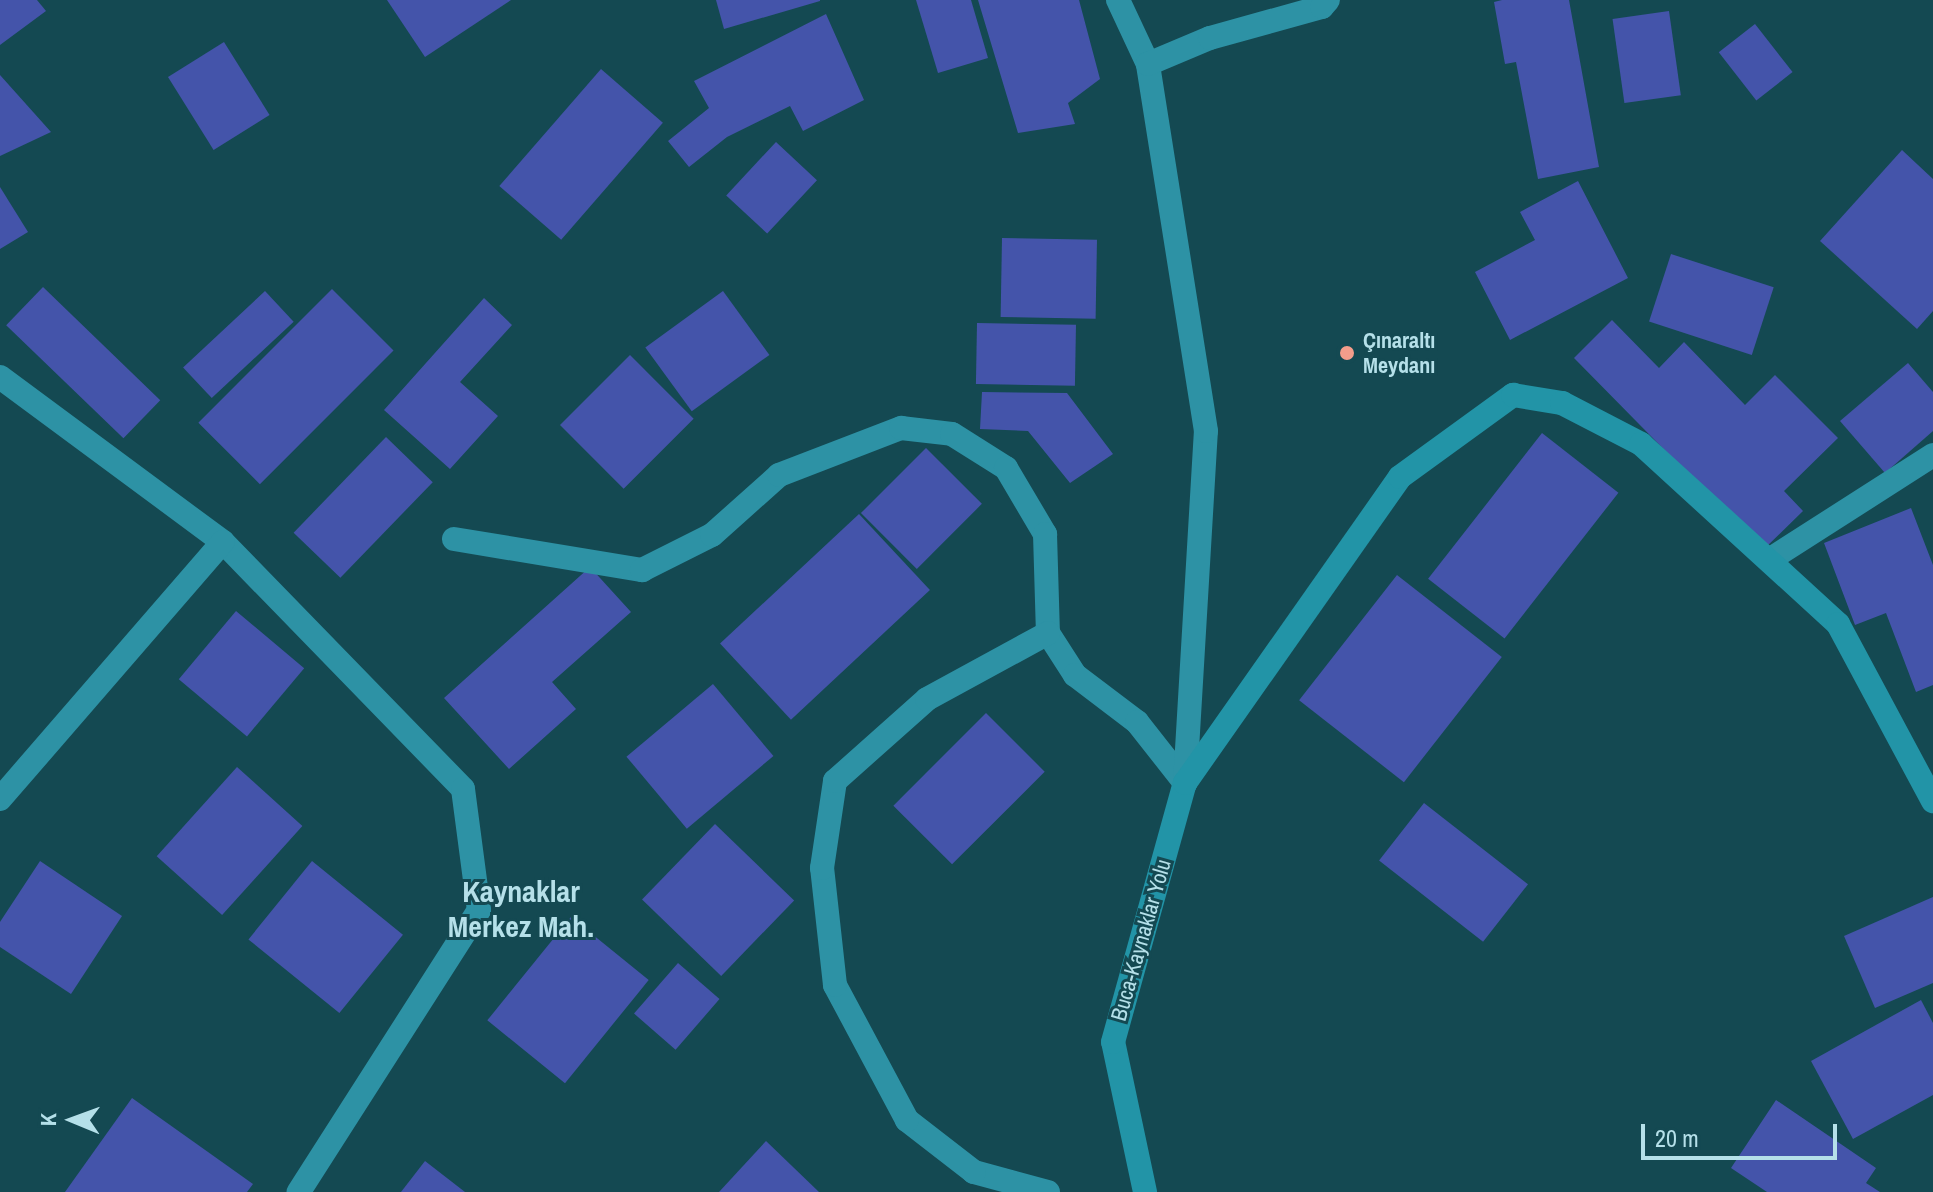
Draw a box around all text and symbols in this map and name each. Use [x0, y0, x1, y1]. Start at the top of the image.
place label: Çınaraltı Meydanı [1363, 327, 1435, 378]
marker: Çınaraltı Meydanı [1338, 344, 1356, 362]
street label: Buca-Kaynaklar Yolu [1105, 856, 1177, 1024]
district label: Kaynaklar Merkez Mah. [448, 873, 594, 944]
north arrow [32, 1080, 112, 1160]
scale bar [1645, 1108, 1841, 1158]
text: K [33, 1113, 63, 1126]
text: 20 m [1655, 1122, 1699, 1154]

